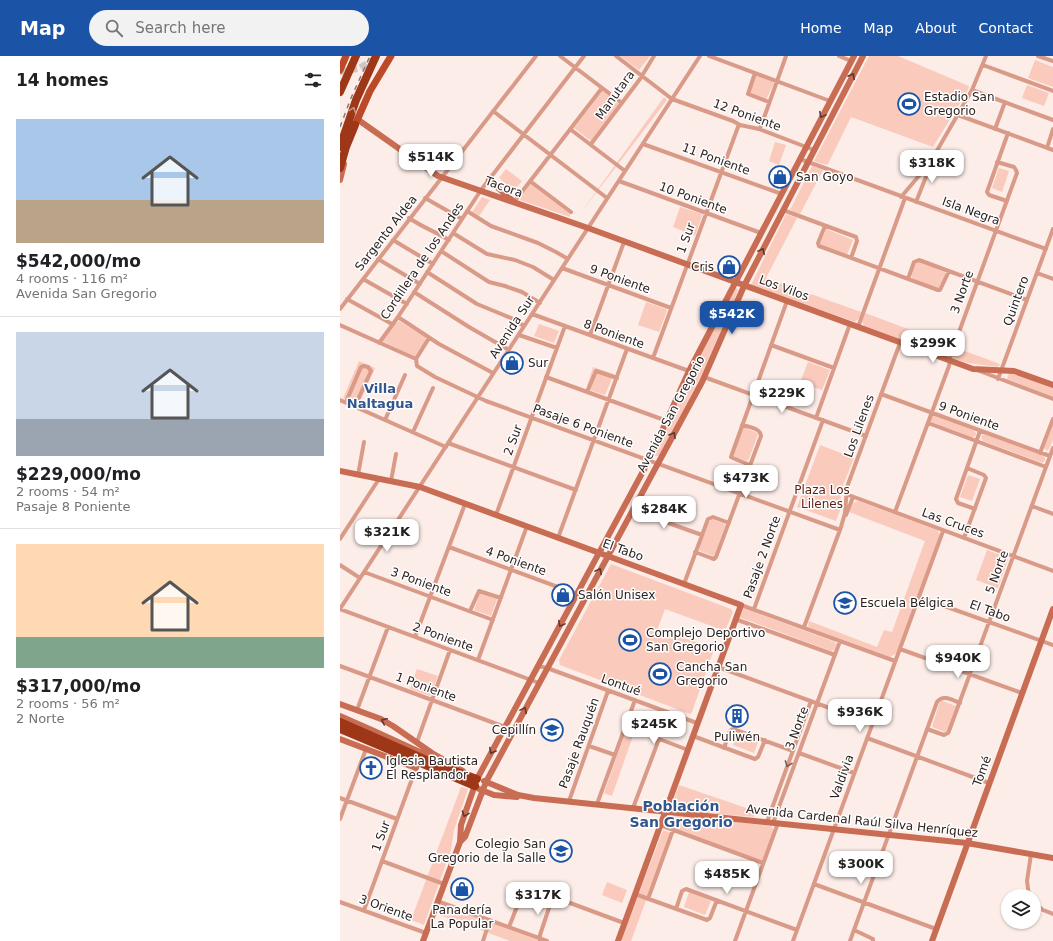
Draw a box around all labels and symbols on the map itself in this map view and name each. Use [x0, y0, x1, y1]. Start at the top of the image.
street label: Manutara [593, 68, 637, 122]
one-way arrow [848, 73, 855, 81]
place label: Estadio San Gregorio [924, 90, 995, 118]
sports icon: Estadio San Gregorio [896, 91, 922, 117]
street label: 12 Poniente [711, 96, 783, 134]
one-way arrow [348, 106, 356, 113]
one-way arrow [820, 111, 827, 119]
street label: 11 Poniente [680, 140, 752, 178]
pin: $514K [403, 144, 459, 178]
pin: $318K [904, 150, 960, 184]
shop icon: San Goyo [767, 164, 793, 190]
place label: San Goyo [796, 170, 853, 184]
street label: Tacora [482, 173, 525, 200]
street label: 10 Poniente [657, 179, 729, 217]
street label: Sargento Aldea [352, 192, 420, 274]
street label: Isla Negra [940, 194, 1002, 228]
street label: Cordillera de los Andes [378, 200, 466, 322]
street label: 1 Sur [674, 221, 698, 255]
one-way arrow [757, 248, 765, 255]
shop icon: Cris [716, 254, 742, 280]
place label: Cris [691, 260, 714, 274]
street label: 9 Poniente [588, 262, 652, 296]
street label: 3 Norte [948, 269, 976, 315]
street label: Los Vilos [757, 273, 811, 303]
street label: Quintero [1001, 274, 1031, 328]
street label: Avenida Sur [487, 293, 537, 361]
pin: $542K [704, 301, 760, 335]
street label: 8 Poniente [582, 317, 646, 351]
pin: $299K [905, 330, 961, 364]
shop icon: Sur [499, 350, 525, 376]
street label: Avenida San Gregorio [634, 353, 708, 475]
place label: Sur [528, 356, 548, 370]
pin: $229K [754, 380, 810, 414]
district label: Villa Naltagua [347, 381, 413, 411]
street label: Los Lilenes [841, 393, 877, 459]
street label: 9 Poniente [937, 399, 1001, 433]
street label: Pasaje 6 Poniente [531, 401, 635, 451]
street label: 2 Sur [501, 423, 525, 457]
one-way arrow [668, 432, 675, 440]
pin: $473K [718, 465, 774, 499]
park label: Plaza Los Lilenes [794, 483, 850, 511]
pin: $284K [636, 496, 692, 530]
street label: Las Cruces [920, 505, 986, 541]
street label: Pasaje 2 Norte [741, 514, 783, 600]
pin: $321K [359, 519, 415, 553]
street label: El Tabo [601, 536, 645, 564]
street label: 4 Poniente [484, 544, 548, 578]
street label: 5 Norte [983, 549, 1011, 595]
street label: 3 Poniente [389, 565, 453, 599]
one-way arrow [595, 568, 602, 576]
shop icon: Salón Unisex [550, 582, 576, 608]
place label: Salón Unisex [578, 588, 655, 602]
school or university icon: Escuela Bélgica [832, 590, 858, 616]
place label: Escuela Bélgica [860, 596, 954, 610]
street label: El Tabo [968, 597, 1012, 625]
street label: 2 Poniente [411, 620, 475, 654]
one-way arrow [558, 620, 566, 627]
place label: Complejo Deportivo San Gregorio [646, 626, 765, 654]
sports icon: Complejo Deportivo San Gregorio [617, 627, 643, 653]
pin: $940K [930, 645, 986, 679]
place label: Cancha San Gregorio [676, 660, 747, 688]
sports icon: Cancha San Gregorio [647, 661, 673, 687]
street label: 1 Poniente [394, 670, 458, 704]
street label: Lontué [599, 671, 643, 699]
street label: Pasaje Rauquén [556, 696, 602, 790]
pin: $936K [832, 699, 888, 733]
building icon: Puliwén [724, 703, 750, 729]
street label: 3 Norte [783, 705, 811, 751]
one-way arrow [520, 707, 527, 715]
pin: $245K [626, 711, 682, 745]
school or university icon: Cepillín [539, 717, 565, 743]
one-way arrow [381, 718, 388, 726]
place label: Cepillín [492, 723, 536, 737]
place label: Puliwén [714, 730, 760, 744]
one-way arrow [490, 747, 497, 754]
street label: Valdivia [827, 753, 857, 801]
place label: Iglesia Bautista El Resplandor [386, 754, 478, 782]
street label: Tomé [970, 754, 994, 789]
church icon: Iglesia Bautista El Resplandor [358, 755, 384, 781]
one-way arrow [785, 761, 793, 768]
district label: Población San Gregorio [629, 798, 733, 830]
street label: Avenida Cardenal Raúl Silva Henríquez [745, 802, 979, 840]
one-way arrow [461, 810, 469, 817]
street label: 1 Sur [369, 819, 393, 853]
place label: Colegio San Gregorio de la Salle [428, 837, 546, 865]
school or university icon: Colegio San Gregorio de la Salle [548, 838, 574, 864]
pin: $300K [833, 851, 889, 885]
pin: $485K [699, 861, 755, 895]
shop icon: Panadería La Popular [449, 876, 475, 902]
pin: $317K [510, 882, 566, 916]
street label: 3 Oriente [357, 892, 415, 924]
place label: Panadería La Popular [431, 903, 493, 931]

